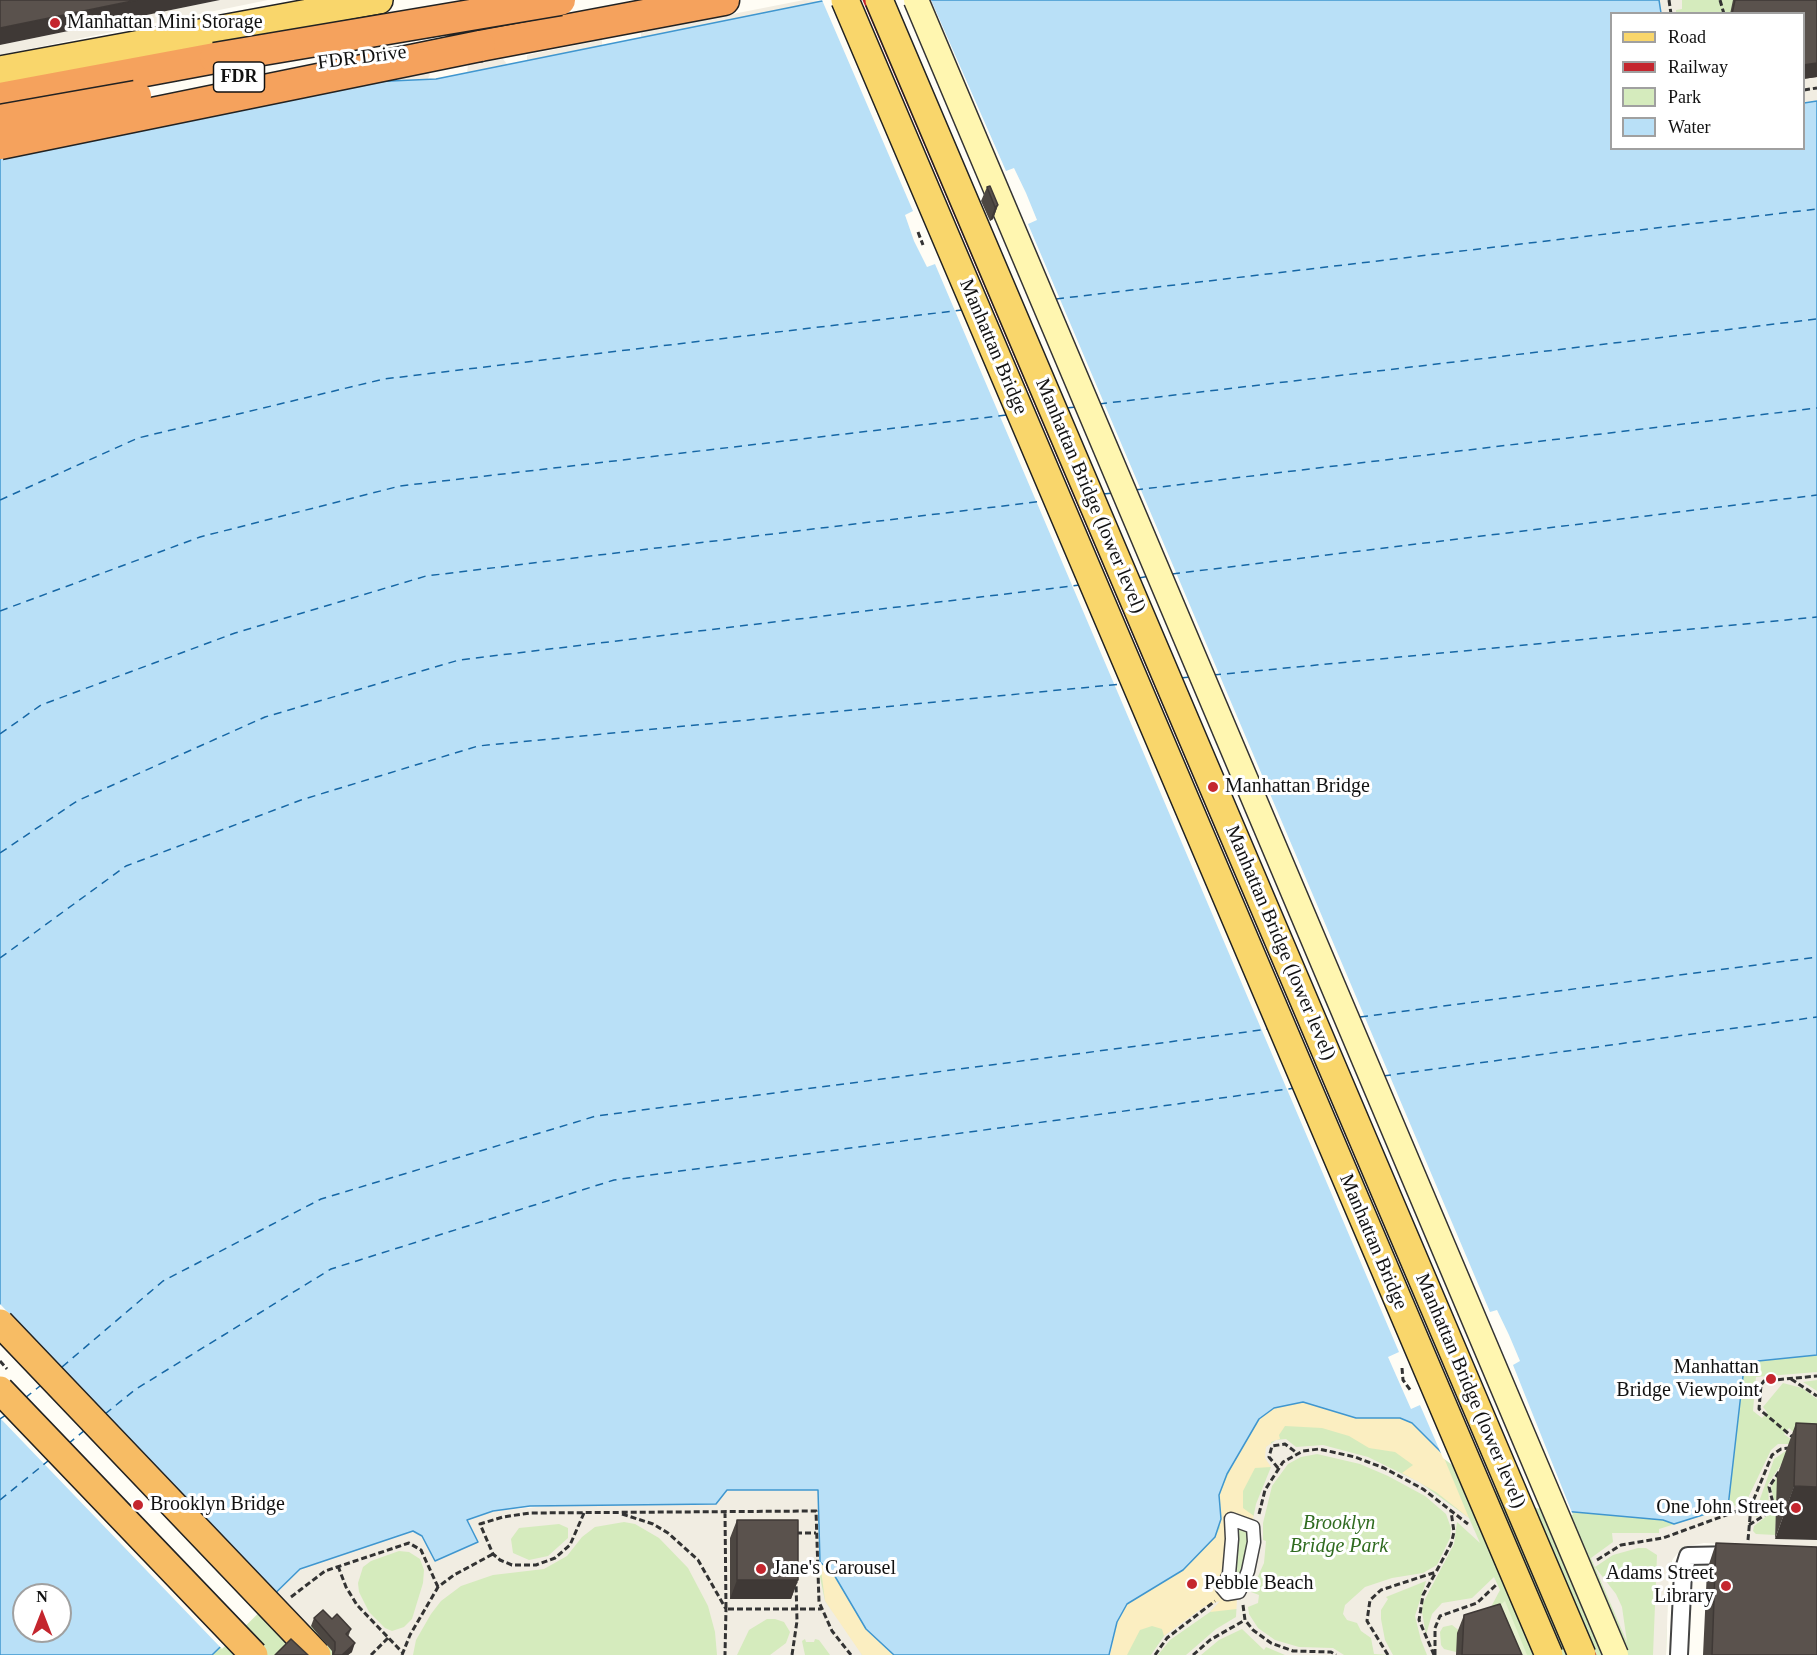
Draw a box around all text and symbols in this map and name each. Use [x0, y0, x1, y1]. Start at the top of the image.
place label: Manhattan Mini Storage [67, 11, 263, 35]
legend [1610, 12, 1805, 150]
marker: Manhattan Mini Storage [48, 16, 62, 30]
text: Road [1668, 27, 1706, 47]
street label: FDR Drive [316, 41, 408, 75]
text: Railway [1668, 57, 1728, 77]
road number: FDR [214, 62, 264, 92]
text: Park [1668, 87, 1701, 107]
text: Water [1668, 117, 1711, 137]
street label: Manhattan Bridge [954, 276, 1032, 418]
street label: Manhattan Bridge (lower level) [1030, 375, 1150, 617]
place label: Manhattan Bridge [1225, 775, 1370, 799]
marker: Manhattan Bridge [1206, 780, 1220, 794]
street label: Manhattan Bridge (lower level) [1220, 822, 1340, 1064]
street label: Manhattan Bridge [1334, 1171, 1412, 1313]
street label: Manhattan Bridge (lower level) [1410, 1270, 1530, 1512]
place label: Manhattan Bridge Viewpoint [1616, 1356, 1759, 1403]
marker: Manhattan Bridge Viewpoint [1764, 1372, 1778, 1386]
place label: Brooklyn Bridge [150, 1493, 285, 1517]
place label: One John Street [1656, 1496, 1784, 1520]
marker: Brooklyn Bridge [131, 1498, 145, 1512]
marker: One John Street [1789, 1501, 1803, 1515]
park label: Brooklyn Bridge Park [1290, 1512, 1388, 1559]
place label: Jane's Carousel [773, 1557, 896, 1581]
marker: Jane's Carousel [754, 1562, 768, 1576]
place label: Adams Street Library [1606, 1562, 1714, 1609]
place label: Pebble Beach [1204, 1572, 1313, 1596]
marker: Pebble Beach [1185, 1577, 1199, 1591]
marker: Adams Street Library [1719, 1579, 1733, 1593]
north arrow [12, 1583, 72, 1643]
text: N [36, 1588, 48, 1605]

